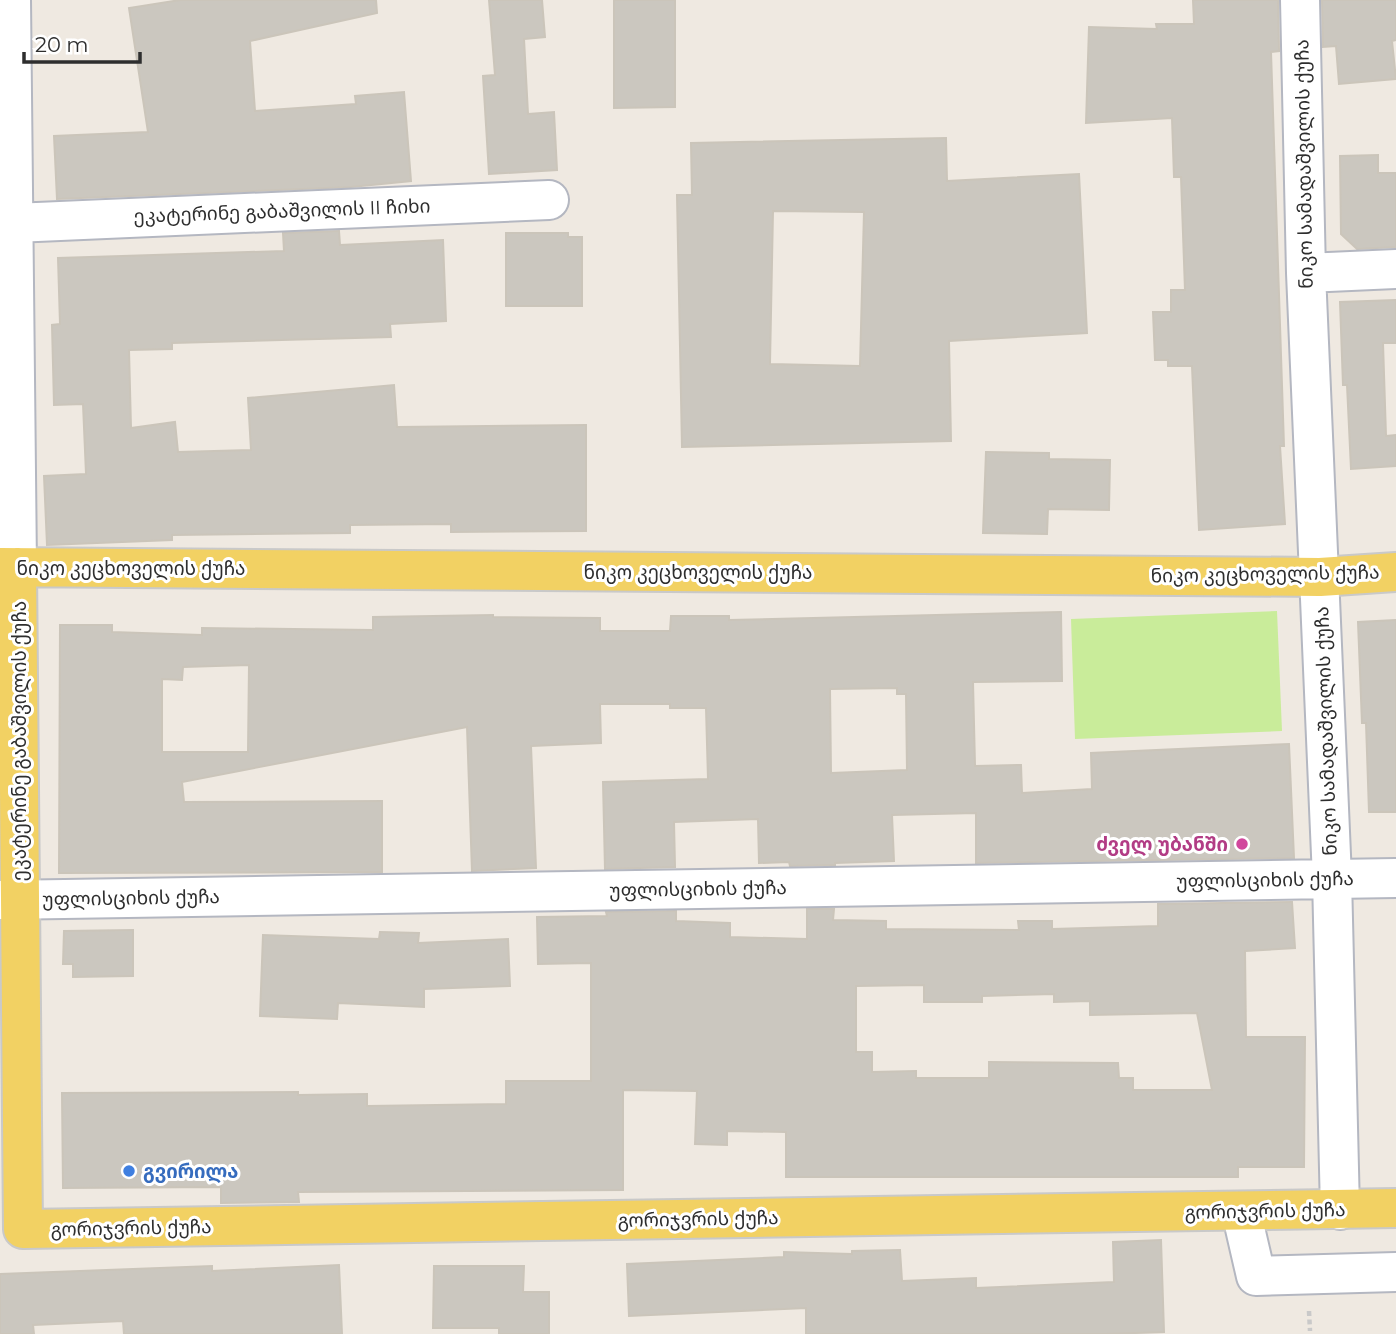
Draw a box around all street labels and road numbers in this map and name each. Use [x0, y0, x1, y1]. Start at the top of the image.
street label: ნიკო სამადაშვილის ქუჩა [1290, 39, 1319, 289]
street label: ეკატერინე გაბაშვილის II ჩიხი [133, 194, 431, 229]
street label: ნიკო კეცხოველის ქუჩა [17, 557, 245, 581]
street label: ნიკო კეცხოველის ქუჩა [584, 561, 812, 585]
street label: ნიკო კეცხოველის ქუჩა [1150, 561, 1380, 588]
street label: ეკატერინე გაბაშვილის ქუჩა [8, 601, 32, 881]
street label: ნიკო სამადაშვილის ქუჩა [1310, 606, 1343, 856]
street label: უფლისციხის ქუჩა [1176, 867, 1354, 894]
street label: უფლისციხის ქუჩა [609, 876, 787, 903]
street label: უფლისციხის ქუჩა [42, 885, 220, 912]
street label: გორიჯვრის ქუჩა [1184, 1198, 1346, 1224]
street label: გორიჯვრის ქუჩა [617, 1206, 779, 1232]
street label: გორიჯვრის ქუჩა [50, 1215, 212, 1241]

